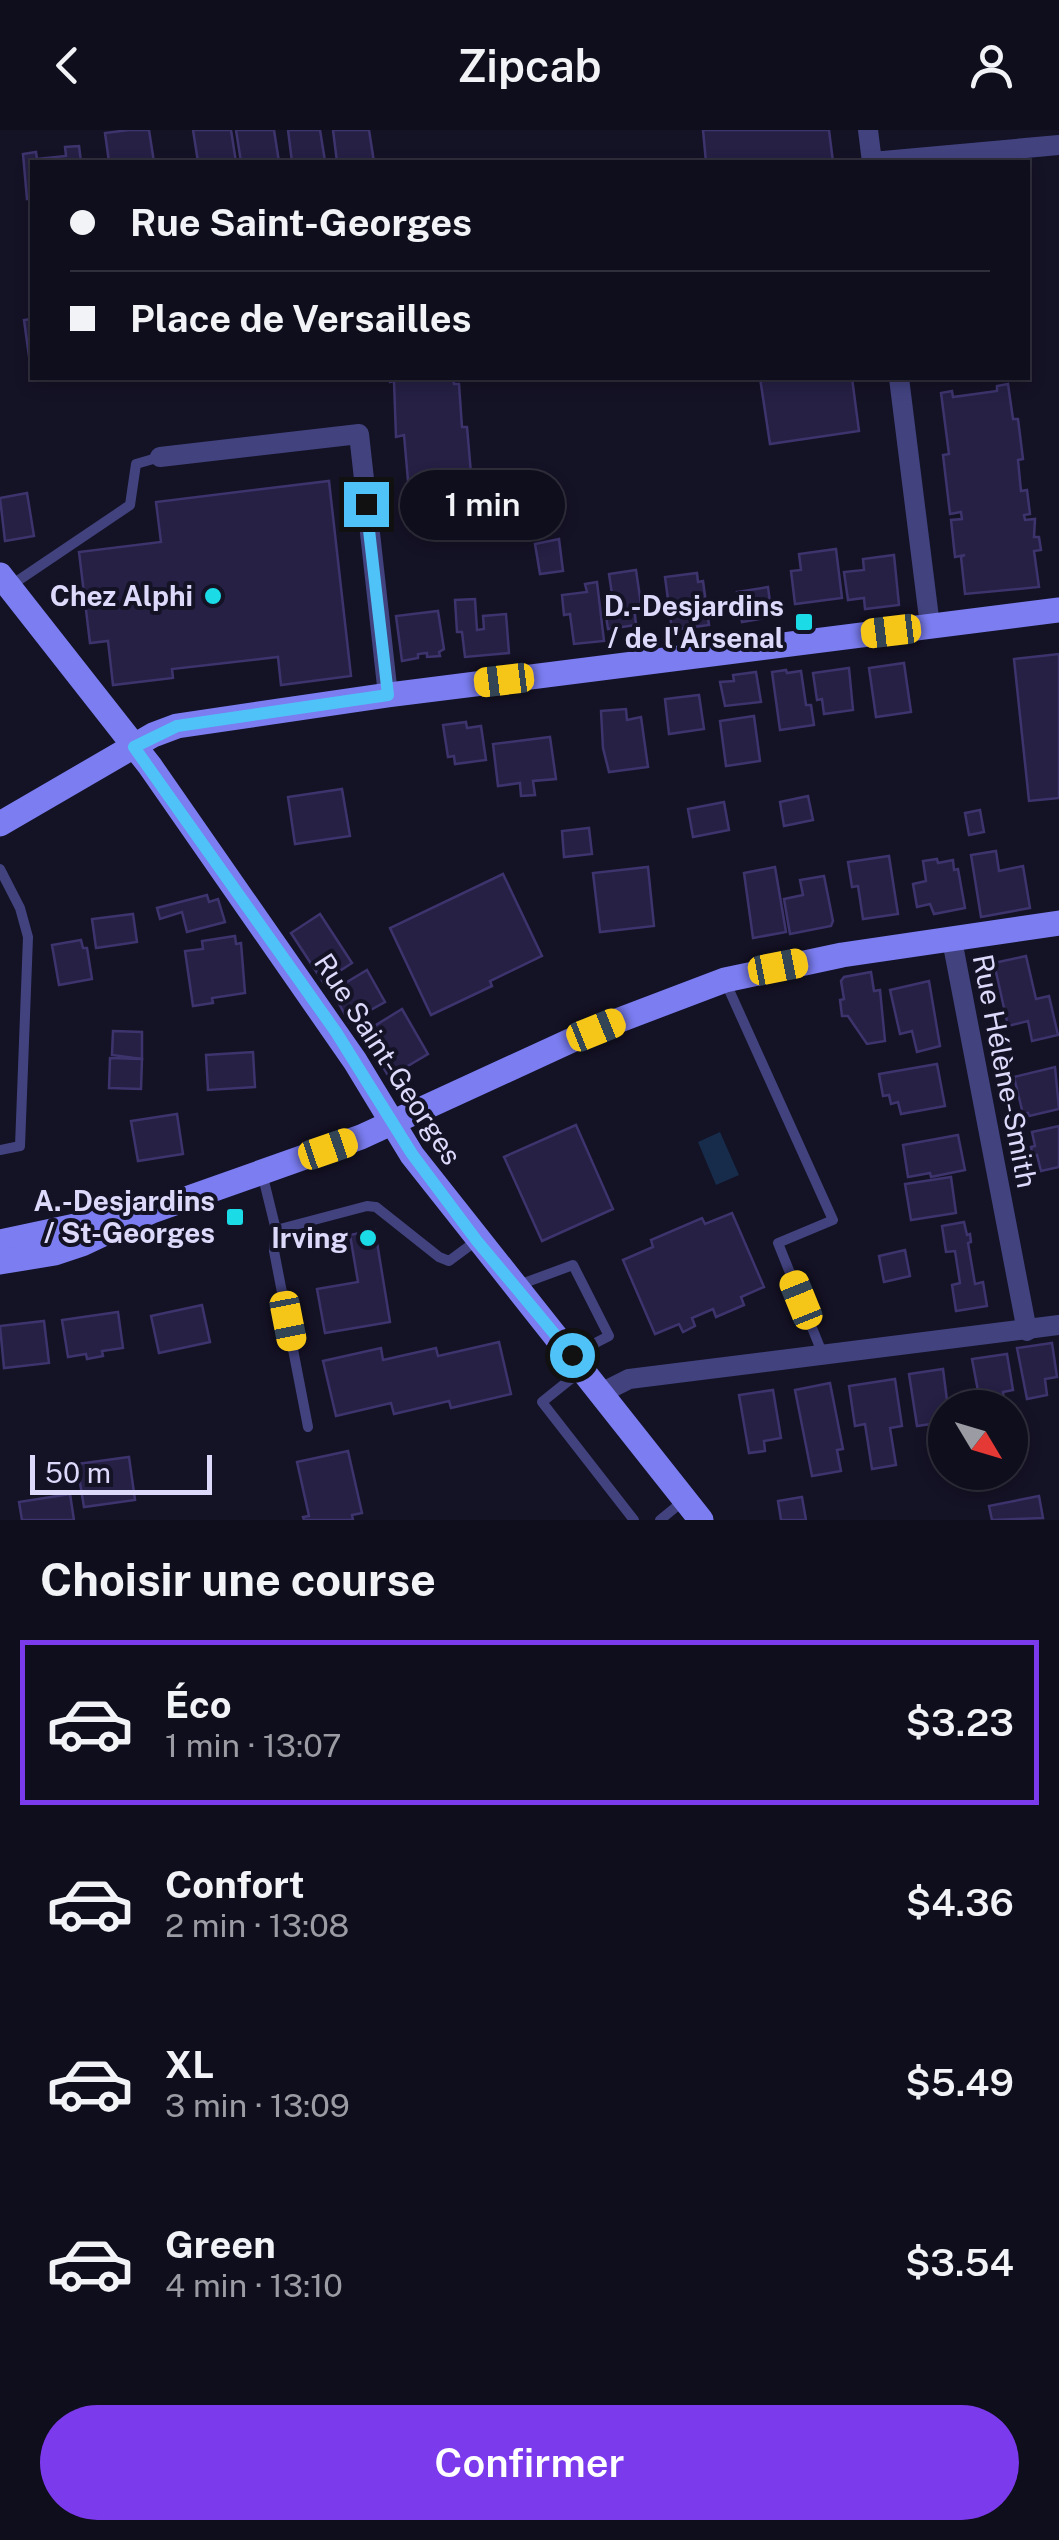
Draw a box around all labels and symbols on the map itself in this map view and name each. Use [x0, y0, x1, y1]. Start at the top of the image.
callout: 1 min [401, 469, 566, 539]
route end [344, 482, 389, 527]
place label: Chez Alphi [50, 579, 193, 612]
marker: Chez Alphi [202, 585, 224, 607]
place label: D.-Desjardins / de l'Arsenal [604, 589, 784, 654]
marker: D.-Desjardins / de l'Arsenal [793, 611, 815, 633]
car [859, 612, 923, 650]
car [472, 661, 536, 699]
street label: Rue Saint-Georges [308, 947, 469, 1170]
car [746, 947, 810, 987]
street label: Rue Hélène-Smith [967, 951, 1044, 1191]
car [563, 1005, 629, 1055]
car [295, 1125, 361, 1173]
place label: A.-Desjardins / St-Georges [34, 1184, 215, 1249]
marker: A.-Desjardins / St-Georges [224, 1206, 246, 1228]
place label: Irving [271, 1221, 348, 1254]
marker: Irving [357, 1227, 379, 1249]
car [776, 1267, 826, 1333]
car [268, 1289, 308, 1353]
route start [550, 1333, 595, 1378]
north arrow [928, 1390, 1028, 1490]
scale bar [30, 1450, 212, 1494]

